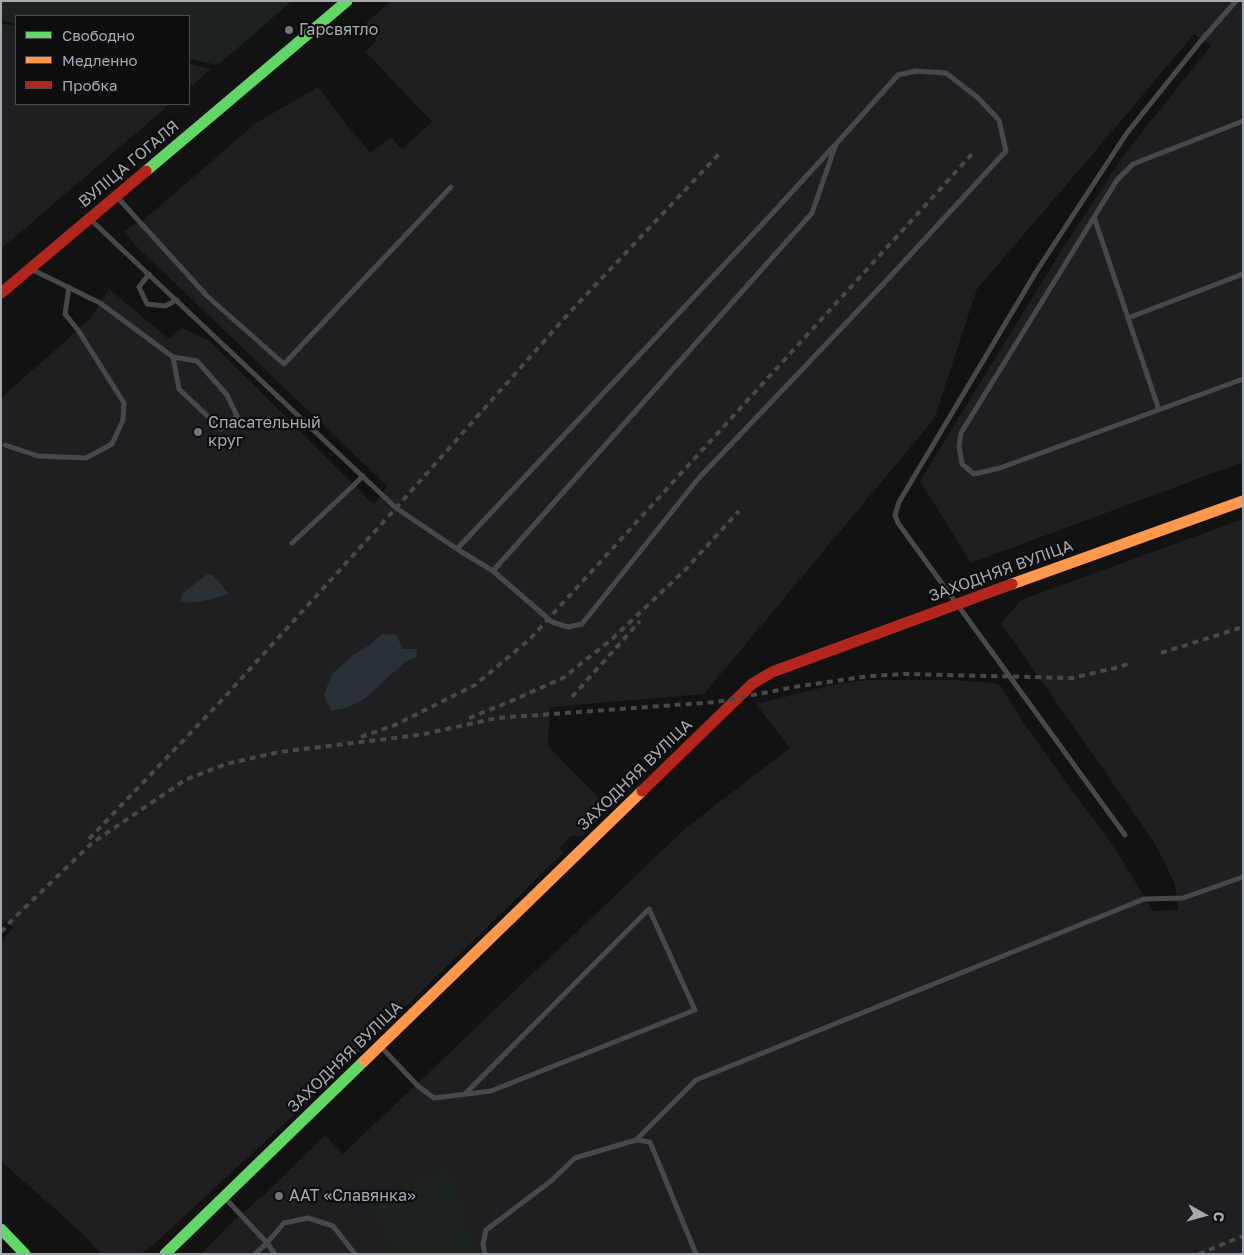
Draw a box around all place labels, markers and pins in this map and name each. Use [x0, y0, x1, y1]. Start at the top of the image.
place label: Гарсвятло [299, 20, 378, 40]
marker: Гарсвятло [283, 24, 295, 36]
place label: Спасательный круг [208, 413, 321, 451]
marker: Спасательный круг [192, 426, 204, 438]
place label: ААТ «Славянка» [289, 1186, 416, 1206]
marker: ААТ «Славянка» [273, 1190, 285, 1202]

